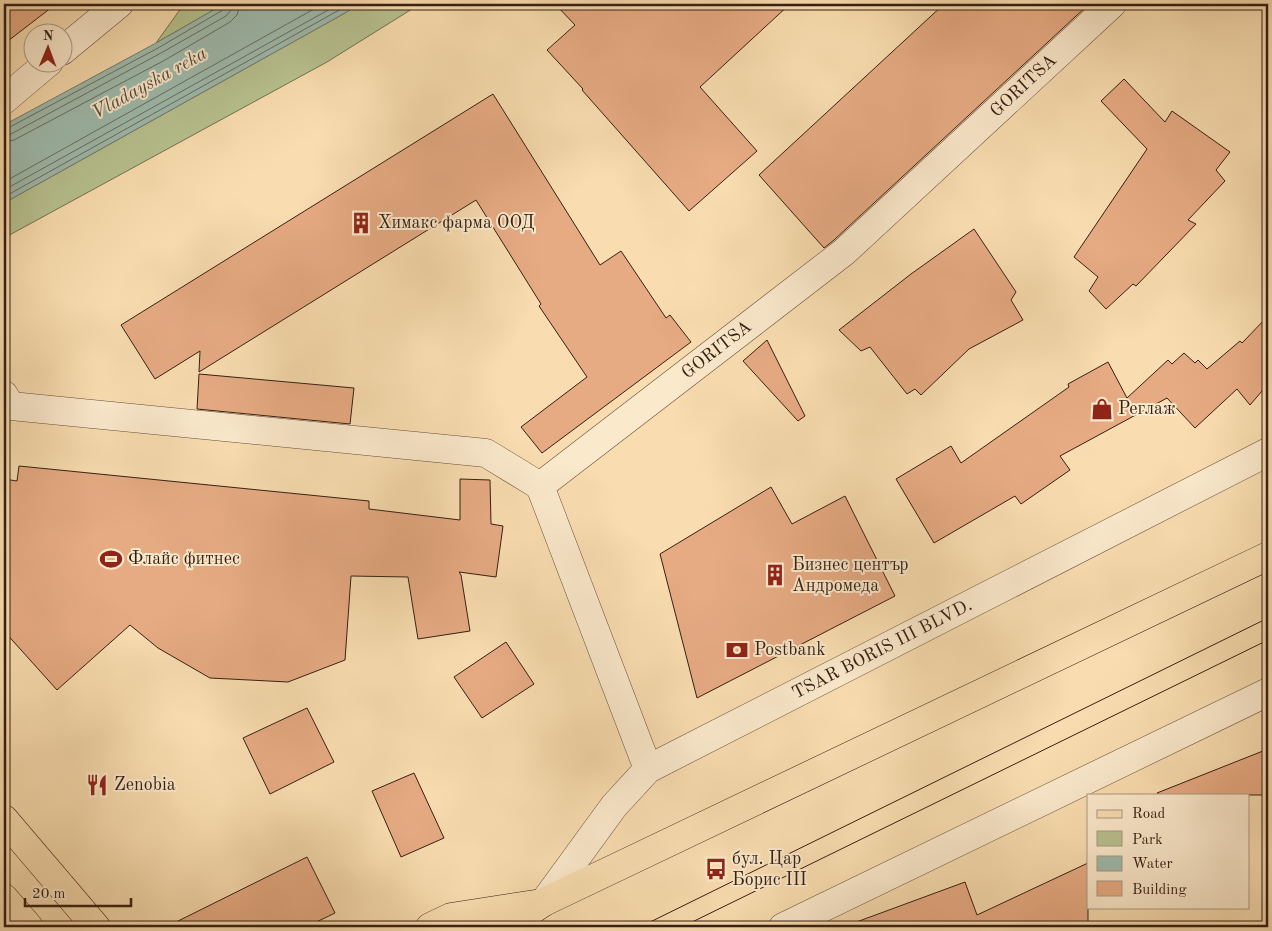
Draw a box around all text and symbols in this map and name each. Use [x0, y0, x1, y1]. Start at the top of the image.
north arrow [22, 22, 72, 72]
text: N [43, 29, 54, 43]
water label: Vladayska reka [89, 45, 211, 123]
street label: GORITSA [987, 51, 1060, 121]
building icon: Химакс фарма ООД [348, 210, 374, 236]
place label: Химакс фарма ООД [378, 214, 535, 233]
street label: GORITSA [678, 317, 755, 382]
shop icon: Реглаж [1089, 396, 1115, 422]
place label: Реглаж [1118, 400, 1176, 418]
sports icon: Флайс фитнес [98, 546, 124, 572]
place label: Флайс фитнес [128, 550, 240, 569]
place label: Бизнес център Андромеда [792, 556, 909, 595]
building icon: Бизнес център Андромеда [762, 562, 788, 588]
street label: TSAR BORIS III BLVD. [789, 596, 975, 703]
bank icon: Postbank [724, 637, 750, 663]
place label: Postbank [754, 641, 826, 659]
restaurant icon: Zenobia [84, 772, 110, 798]
place label: Zenobia [114, 776, 176, 794]
legend [1087, 794, 1250, 908]
text: Road [1132, 807, 1166, 822]
text: Park [1132, 833, 1163, 848]
place label: бул. Цар Борис ІІІ [732, 850, 807, 889]
bus stop icon: бул. Цар Борис ІІІ [703, 856, 729, 882]
text: Water [1132, 857, 1173, 872]
scale bar [25, 876, 131, 908]
text: Building [1132, 883, 1187, 898]
text: 20 m [32, 887, 66, 902]

